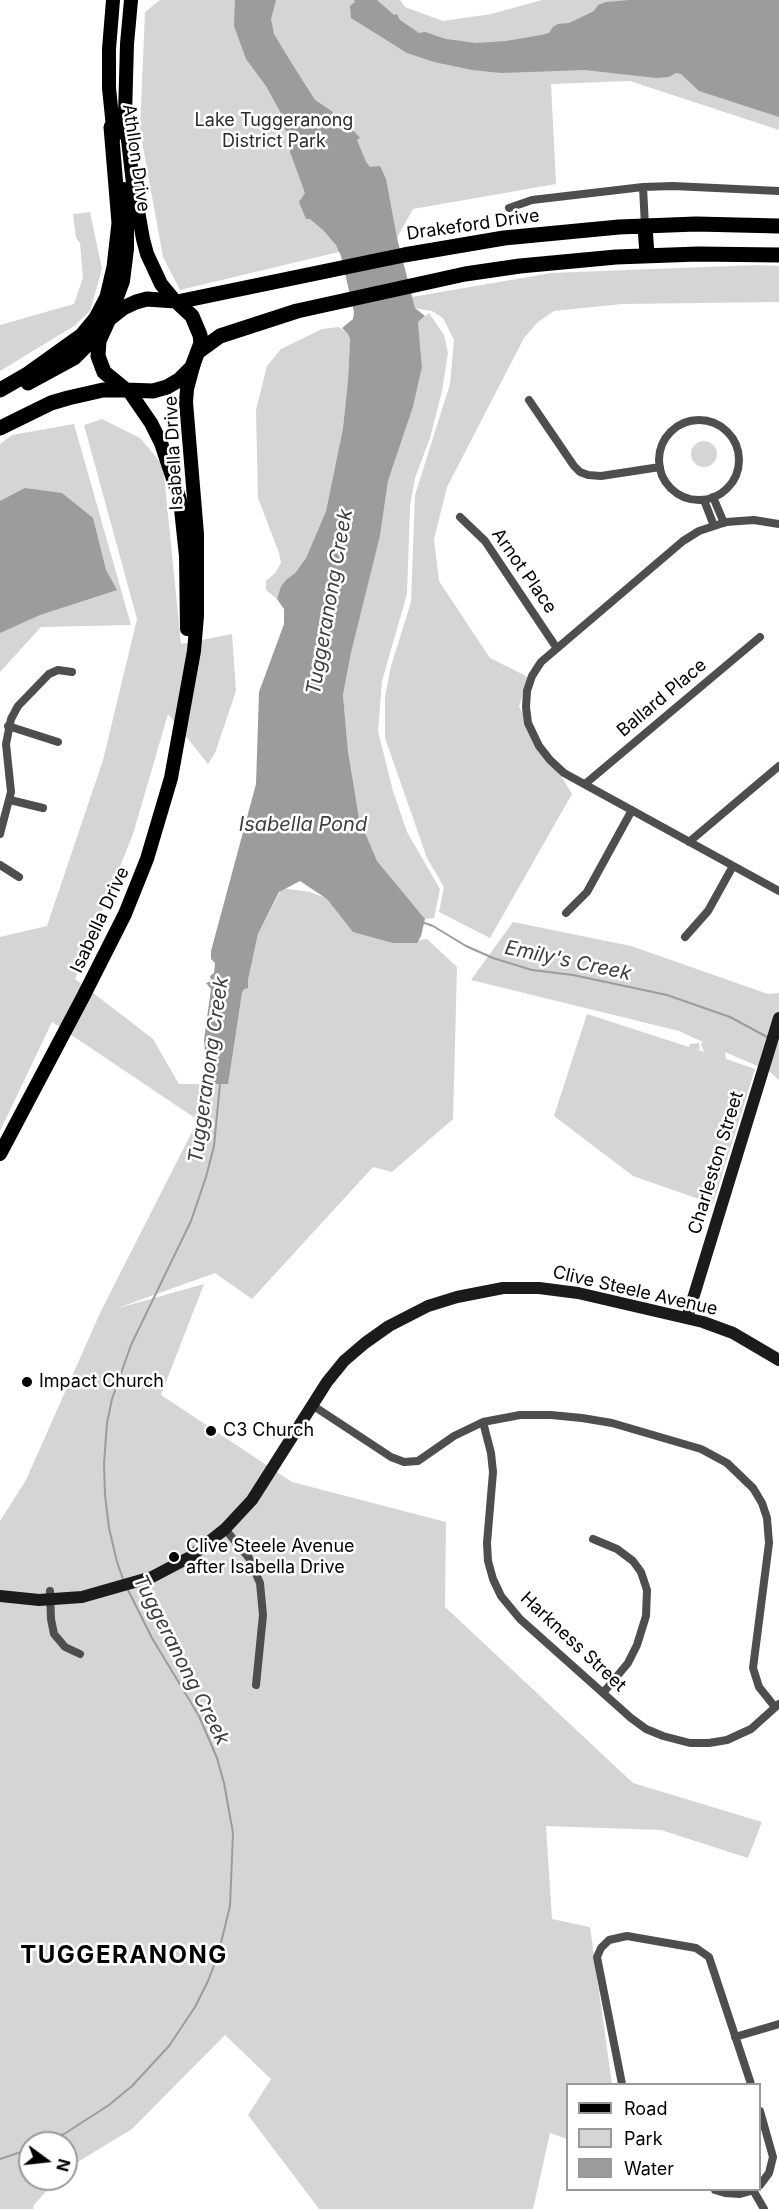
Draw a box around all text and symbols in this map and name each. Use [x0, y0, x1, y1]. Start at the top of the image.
street label: Athllon Drive [118, 103, 154, 213]
park label: Lake Tuggeranong District Park [195, 110, 353, 152]
street label: Drakeford Drive [405, 205, 541, 245]
street label: Isabella Drive [160, 395, 188, 511]
water label: Tuggeranong Creek [302, 507, 358, 697]
street label: Arnot Place [487, 524, 561, 618]
street label: Ballard Place [613, 654, 711, 742]
water label: Isabella Pond [239, 813, 367, 837]
street label: Isabella Drive [66, 864, 134, 976]
water label: Emily's Creek [503, 936, 633, 986]
water label: Tuggeranong Creek [184, 975, 234, 1165]
street label: Charleston Street [684, 1089, 748, 1237]
street label: Clive Steele Avenue [550, 1262, 720, 1320]
place label: Impact Church [39, 1371, 164, 1393]
marker: Impact Church [20, 1375, 34, 1389]
place label: C3 Church [223, 1420, 314, 1442]
marker: C3 Church [204, 1424, 218, 1438]
place label: Clive Steele Avenue after Isabella Drive [186, 1536, 355, 1578]
marker: Clive Steele Avenue after Isabella Drive [167, 1550, 181, 1564]
water label: Tuggeranong Creek [128, 1571, 234, 1749]
street label: Harkness Street [516, 1588, 630, 1696]
district label: TUGGERANONG [20, 1942, 228, 1970]
legend [566, 2083, 761, 2191]
text: Road [624, 2098, 667, 2119]
text: Park [624, 2128, 663, 2149]
north arrow [18, 2131, 78, 2191]
text: N [52, 2157, 75, 2174]
text: Water [624, 2158, 674, 2179]

